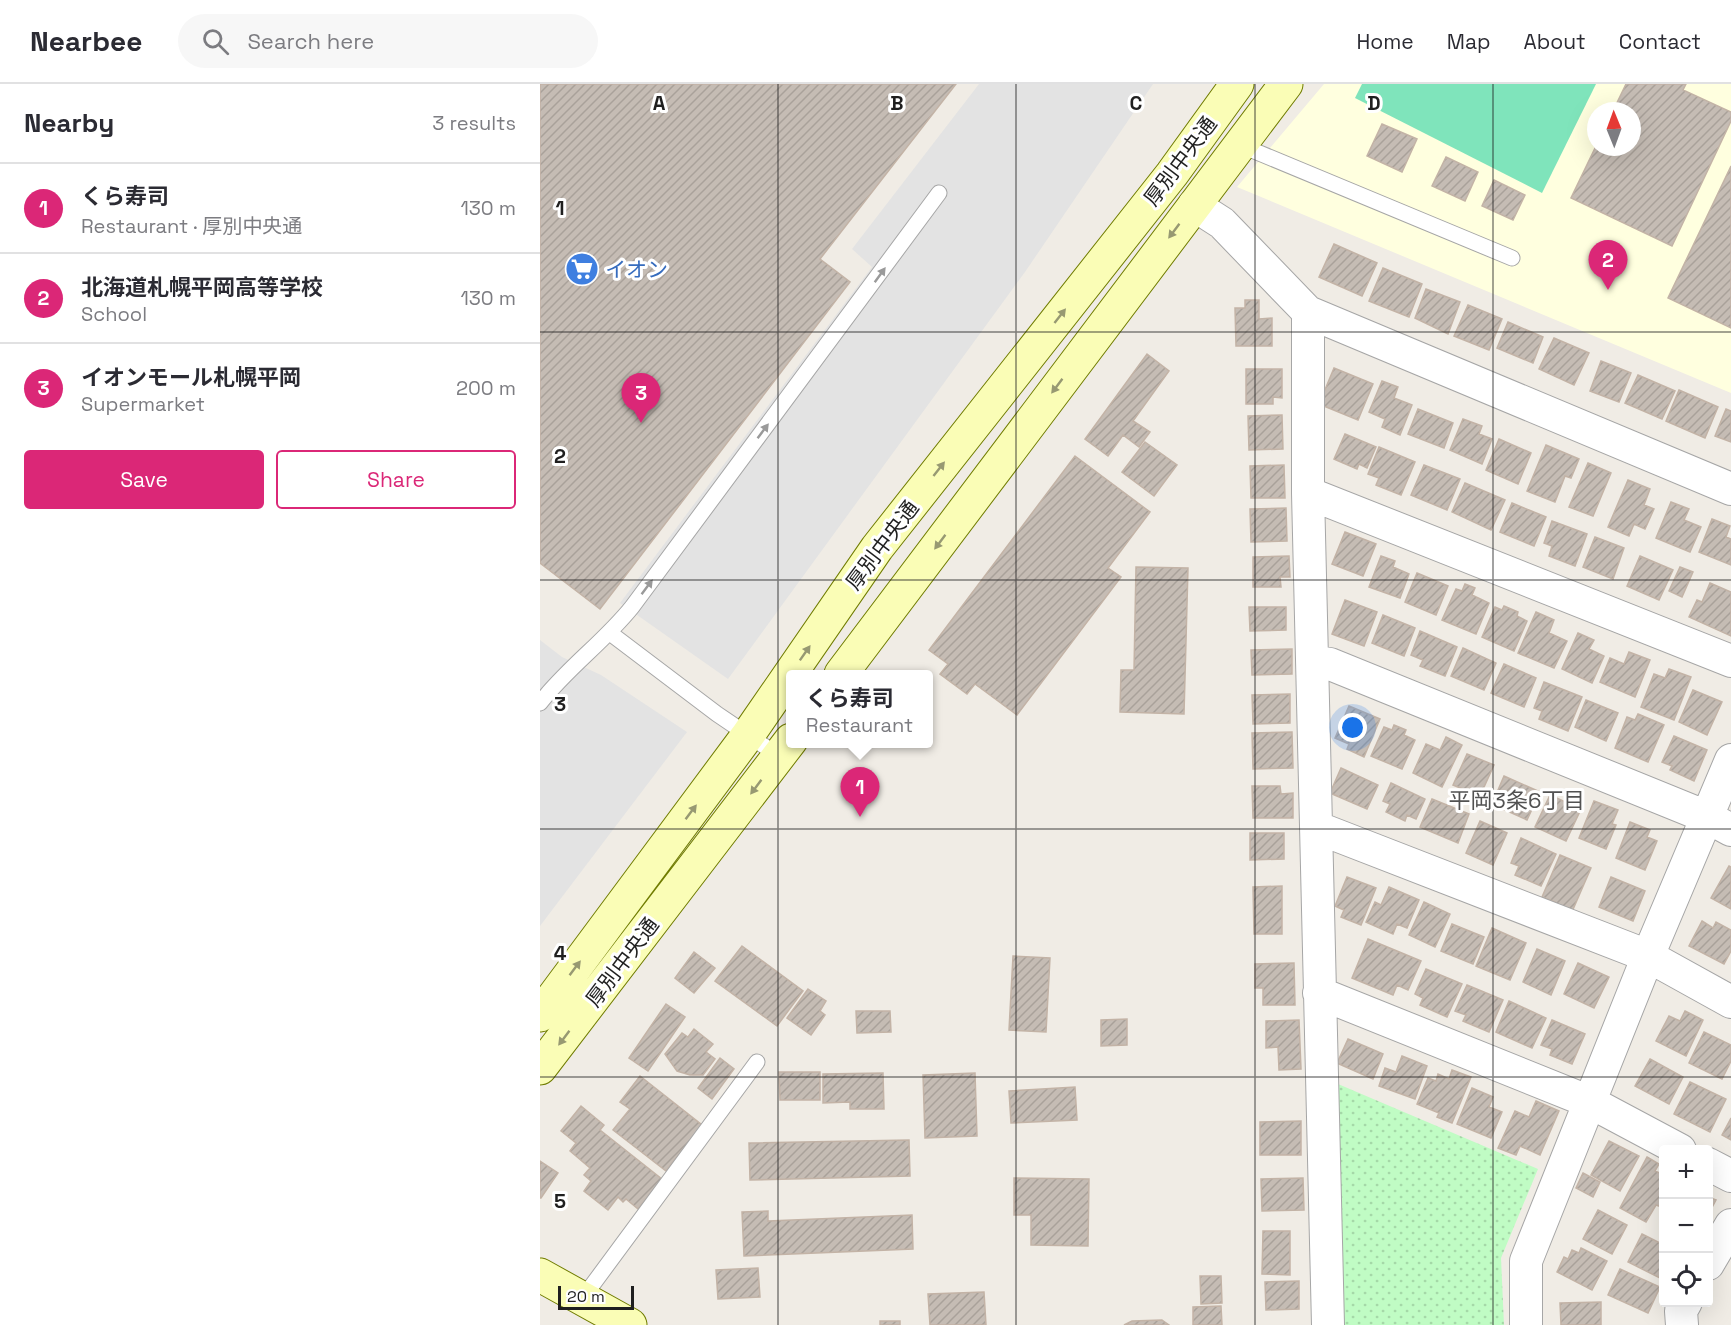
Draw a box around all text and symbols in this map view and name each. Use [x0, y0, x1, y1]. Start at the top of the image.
search box [178, 14, 598, 68]
text: Nearbee [30, 23, 142, 59]
icon: search [199, 25, 232, 58]
text: Search here [247, 27, 374, 55]
text: Home [1356, 28, 1414, 55]
text: Map [1447, 28, 1491, 55]
text: About [1524, 28, 1586, 55]
text: Contact [1619, 28, 1701, 55]
text: A [653, 90, 666, 116]
text: B [890, 90, 904, 116]
text: C [1130, 90, 1143, 116]
text: D [1367, 90, 1381, 116]
north arrow [1587, 102, 1641, 156]
text: Nearby [24, 106, 114, 140]
text: 3 results [432, 110, 516, 136]
street label: 厚別中央通 [1138, 111, 1222, 211]
text: くら寿司 [81, 182, 169, 210]
text: 1 [39, 195, 48, 221]
text: 130 m [460, 195, 516, 221]
text: 1 [555, 195, 565, 221]
text: Restaurant · 厚別中央通 [81, 213, 302, 239]
one-way arrow [1168, 222, 1180, 238]
pin: 2 [1588, 240, 1628, 290]
supermarket icon: イオン [564, 251, 600, 287]
place label: イオン [605, 256, 668, 283]
one-way arrow [874, 267, 886, 283]
text: 北海道札幌平岡高等学校 [81, 273, 323, 301]
text: 2 [38, 285, 49, 311]
text: 130 m [460, 285, 516, 311]
text: School [81, 301, 147, 327]
one-way arrow [1054, 308, 1067, 324]
text: イオンモール札幌平岡 [81, 363, 301, 391]
pin: 3 [622, 374, 660, 423]
text: 3 [37, 375, 50, 401]
text: 200 m [456, 375, 516, 401]
one-way arrow [1051, 378, 1063, 394]
text: Supermarket [81, 391, 205, 417]
one-way arrow [757, 424, 769, 439]
text: 2 [554, 443, 566, 469]
button: Save [24, 450, 264, 509]
button: Share [276, 450, 516, 509]
one-way arrow [933, 461, 946, 477]
street label: 厚別中央通 [840, 495, 924, 595]
one-way arrow [934, 534, 946, 550]
one-way arrow [640, 580, 652, 595]
one-way arrow [799, 646, 811, 662]
popup [786, 670, 933, 748]
text: くら寿司 [806, 684, 894, 712]
text: 3 [554, 691, 566, 717]
text: Restaurant [806, 712, 913, 738]
your location [1338, 713, 1367, 742]
pin: 1 [840, 768, 880, 817]
one-way arrow [749, 779, 762, 795]
district label: 平岡3条6丁目 [1449, 786, 1585, 814]
one-way arrow [685, 804, 697, 820]
street label: 厚別中央通 [580, 912, 664, 1012]
text: 4 [554, 940, 567, 966]
one-way arrow [569, 961, 581, 977]
one-way arrow [558, 1030, 570, 1045]
map controls [1659, 1145, 1713, 1307]
button: + [1659, 1145, 1713, 1199]
text: 5 [554, 1188, 566, 1214]
button: − [1659, 1199, 1713, 1253]
button: locate [1659, 1253, 1713, 1307]
scale bar [558, 1283, 634, 1310]
text: 20 m [567, 1286, 605, 1307]

